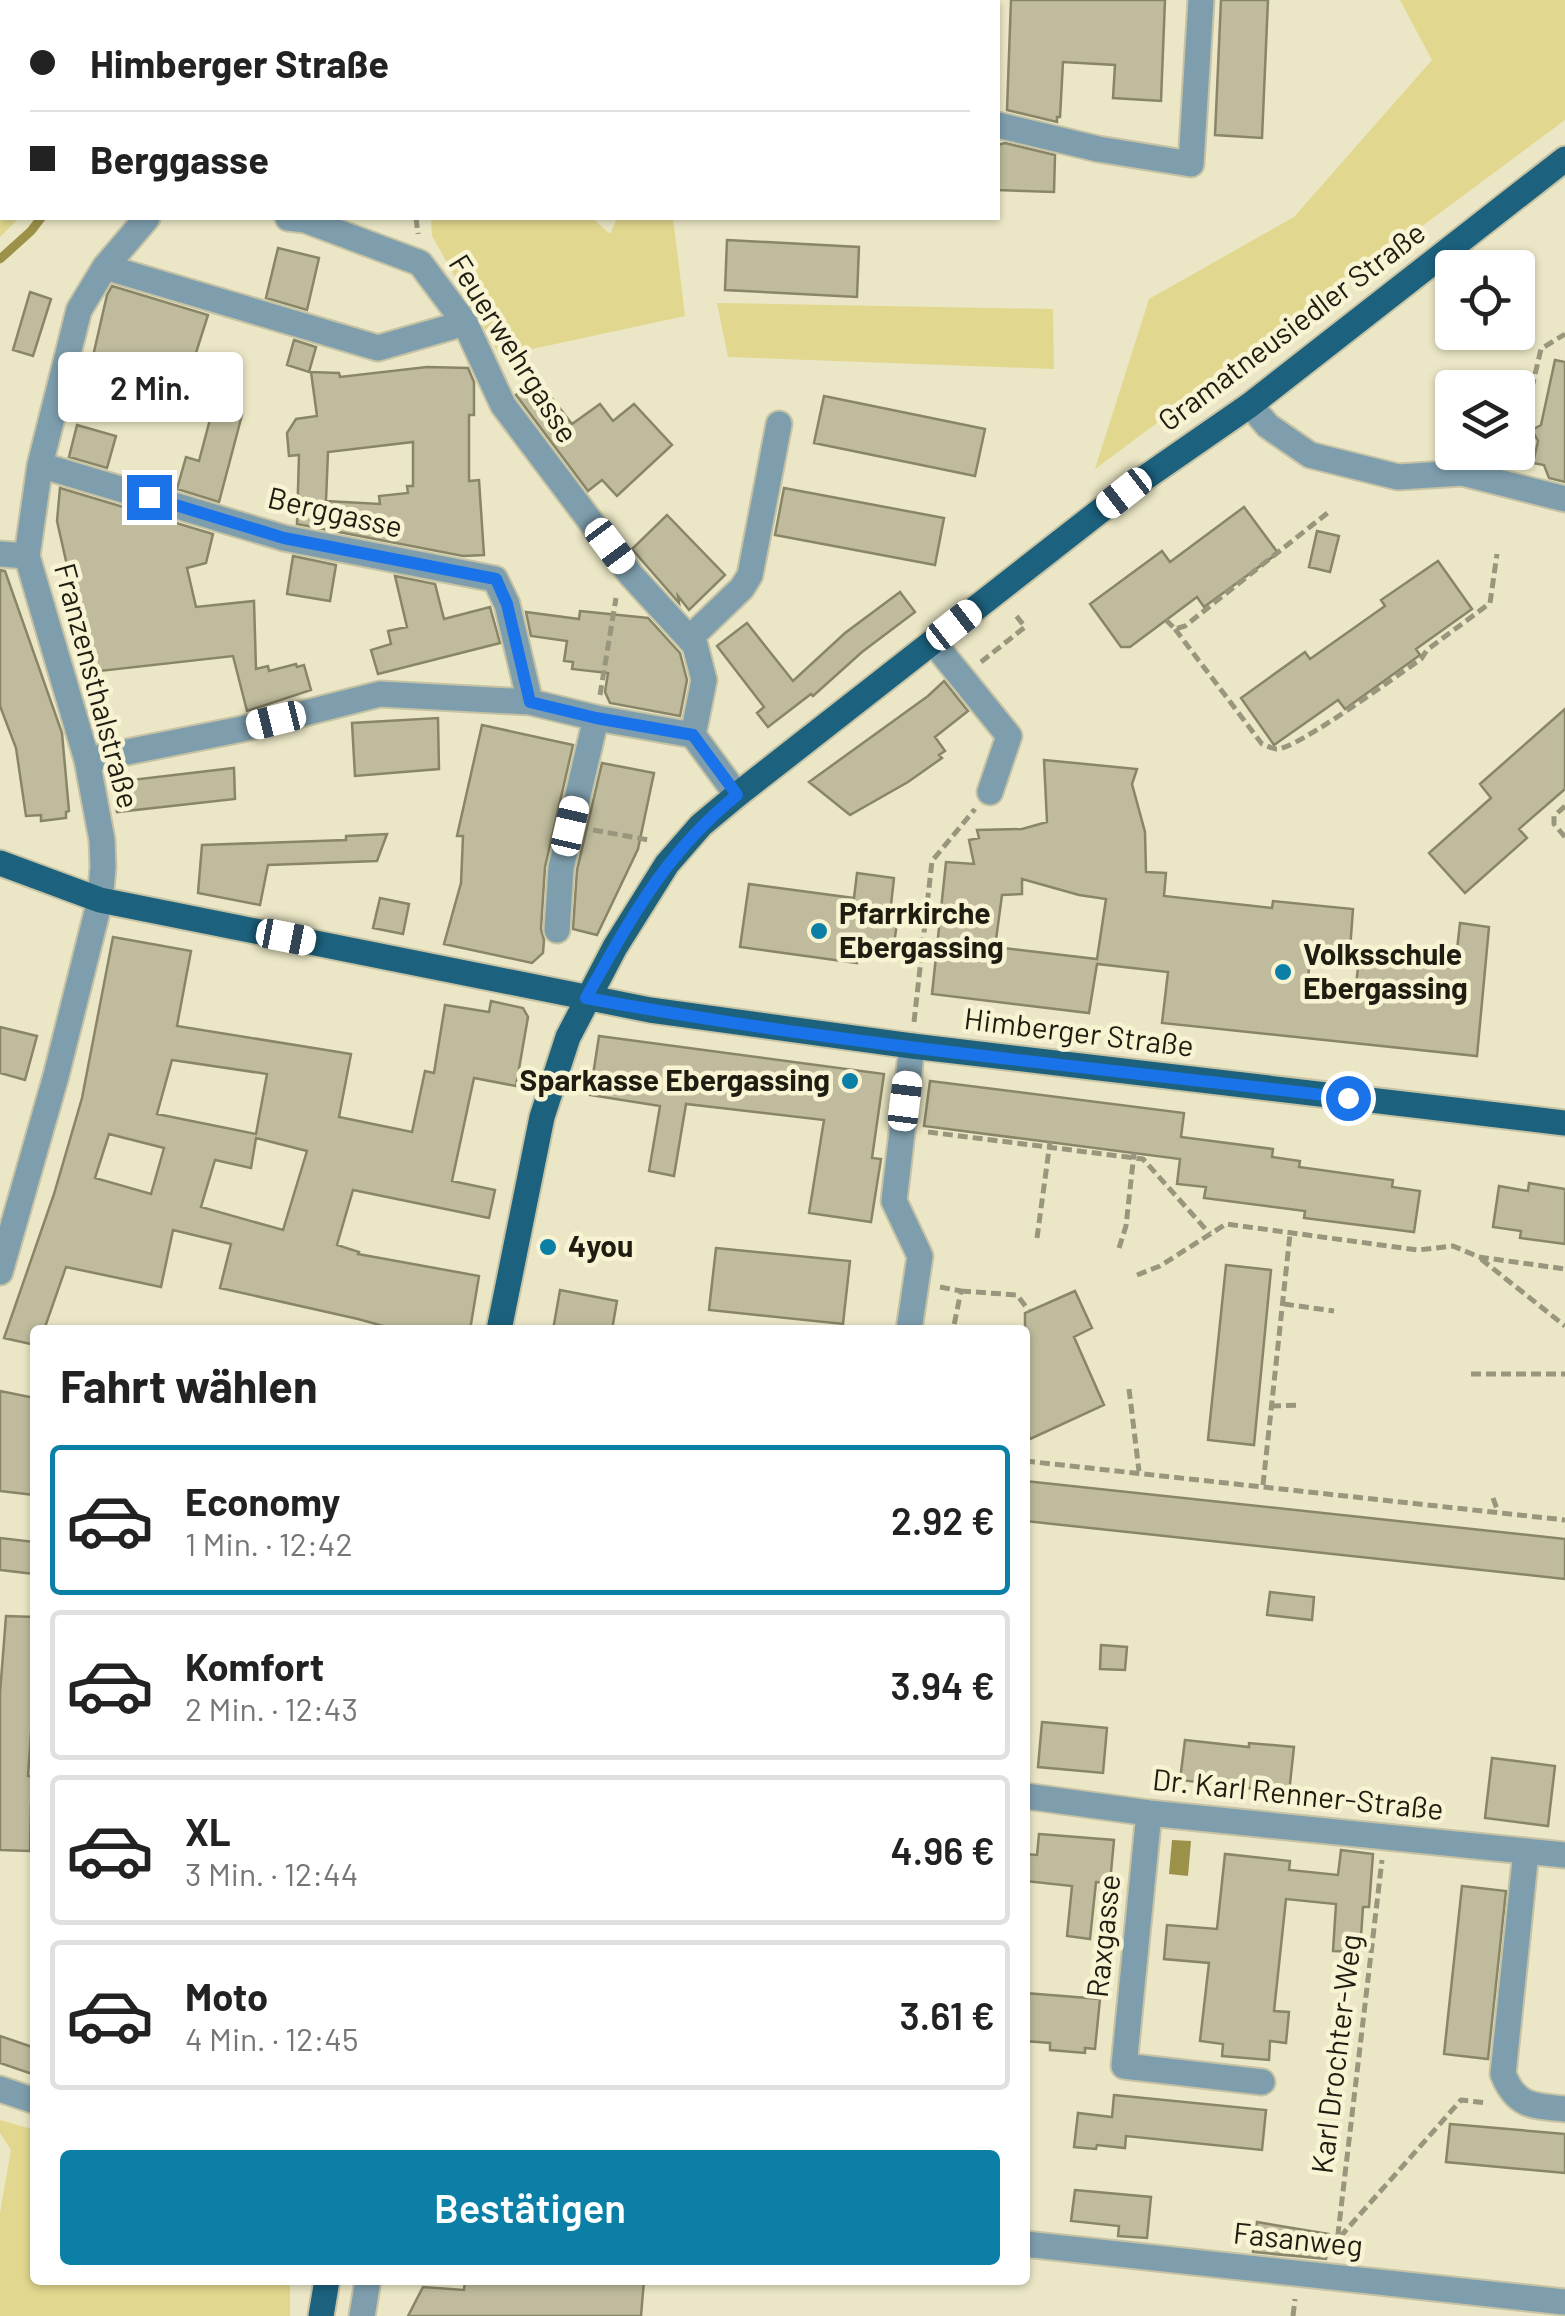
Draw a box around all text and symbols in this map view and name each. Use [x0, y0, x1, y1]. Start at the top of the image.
text: Himberger Straße [90, 40, 389, 86]
text: Berggasse [90, 136, 269, 182]
street label: Gramatneusiedler Straße [1150, 213, 1431, 438]
street label: Feuerwehrgasse [442, 247, 587, 449]
map controls [1435, 250, 1535, 470]
button: locate [1435, 250, 1535, 350]
callout: 2 Min. [56, 352, 242, 422]
text: 2 Min. [110, 368, 191, 406]
button: layers [1435, 370, 1535, 470]
car [1091, 463, 1157, 523]
route end [127, 475, 172, 520]
street label: Berggasse [265, 478, 406, 544]
car [580, 513, 640, 579]
street label: Franzensthalstraße [48, 559, 148, 812]
car [921, 595, 987, 655]
car [243, 698, 309, 742]
car [549, 793, 591, 859]
place label: Pfarrkirche Ebergassing [839, 894, 1004, 964]
car [254, 917, 318, 957]
marker: Pfarrkirche Ebergassing [808, 920, 830, 942]
place label: Volksschule Ebergassing [1303, 935, 1468, 1005]
marker: Volksschule Ebergassing [1272, 961, 1294, 983]
street label: Himberger Straße [962, 999, 1196, 1063]
place label: Sparkasse Ebergassing [520, 1061, 830, 1097]
car [886, 1069, 924, 1133]
marker: Sparkasse Ebergassing [839, 1070, 861, 1092]
route start [1326, 1076, 1371, 1121]
place label: 4you [568, 1227, 633, 1263]
marker: 4you [537, 1236, 559, 1258]
text: Fahrt wählen [60, 1358, 318, 1412]
icon: car [65, 1475, 155, 1565]
text: Economy [185, 1478, 340, 1524]
text: 2.92 € [891, 1497, 995, 1543]
text: 1 Min. · 12:42 [185, 1524, 353, 1562]
icon: car [65, 1640, 155, 1730]
text: Komfort [185, 1643, 324, 1689]
text: 3.94 € [890, 1662, 995, 1708]
text: 2 Min. · 12:43 [185, 1689, 358, 1727]
street label: Dr. Karl Renner-Straße [1151, 1760, 1446, 1826]
icon: car [65, 1805, 155, 1895]
text: XL [185, 1808, 231, 1854]
text: 4.96 € [891, 1827, 995, 1873]
text: 3 Min. · 12:44 [185, 1854, 358, 1892]
street label: Raxgasse [1078, 1873, 1126, 1999]
street label: Karl Drochter-Weg [1302, 1932, 1368, 2175]
icon: car [65, 1970, 155, 2060]
text: Moto [185, 1973, 268, 2019]
text: 3.61 € [900, 1992, 995, 2038]
text: 4 Min. · 12:45 [185, 2019, 358, 2057]
button: Bestätigen [60, 2150, 1000, 2265]
street label: Fasanweg [1232, 2213, 1365, 2263]

